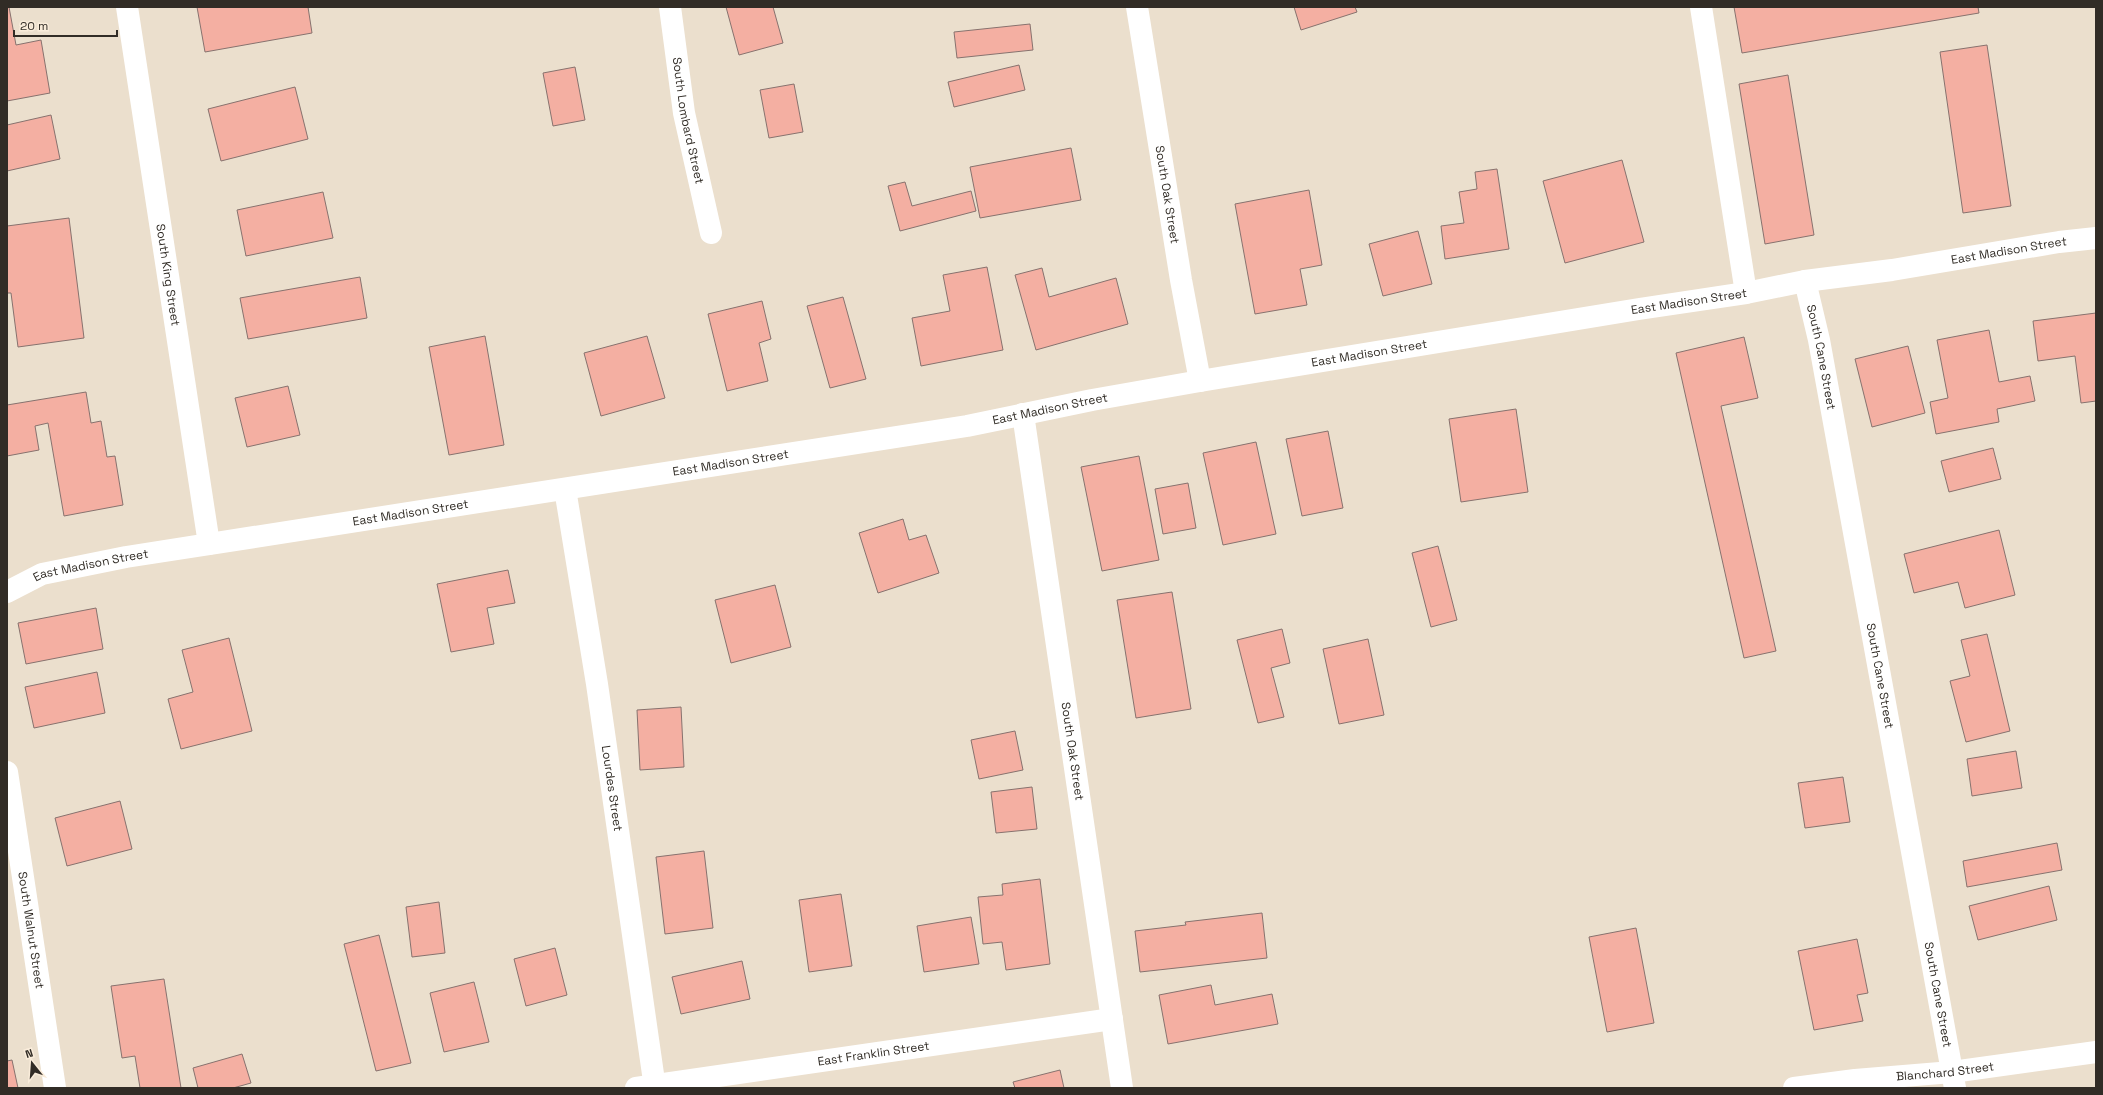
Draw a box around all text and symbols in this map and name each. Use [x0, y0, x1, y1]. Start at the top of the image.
scale bar [14, 12, 117, 38]
text: 20 m [20, 18, 48, 34]
street label: South Lombard Street [669, 56, 708, 186]
street label: South Oak Street [1151, 144, 1183, 245]
street label: South King Street [152, 223, 184, 327]
street label: East Madison Street [1950, 233, 2068, 268]
street label: East Madison Street [1630, 285, 1748, 318]
street label: South Cane Street [1803, 303, 1840, 411]
street label: East Madison Street [1310, 336, 1428, 371]
street label: East Madison Street [991, 389, 1109, 428]
street label: East Madison Street [672, 446, 790, 480]
street label: East Madison Street [351, 496, 470, 530]
street label: East Madison Street [30, 546, 149, 585]
street label: South Cane Street [1863, 622, 1898, 730]
street label: South Oak Street [1057, 701, 1088, 802]
street label: Lourdes Street [598, 744, 626, 832]
street label: South Walnut Street [14, 871, 48, 990]
street label: South Cane Street [1921, 941, 1955, 1049]
street label: East Franklin Street [816, 1038, 931, 1070]
north arrow [12, 1043, 52, 1083]
text: N [24, 1046, 35, 1061]
street label: Blanchard Street [1895, 1058, 1995, 1085]

